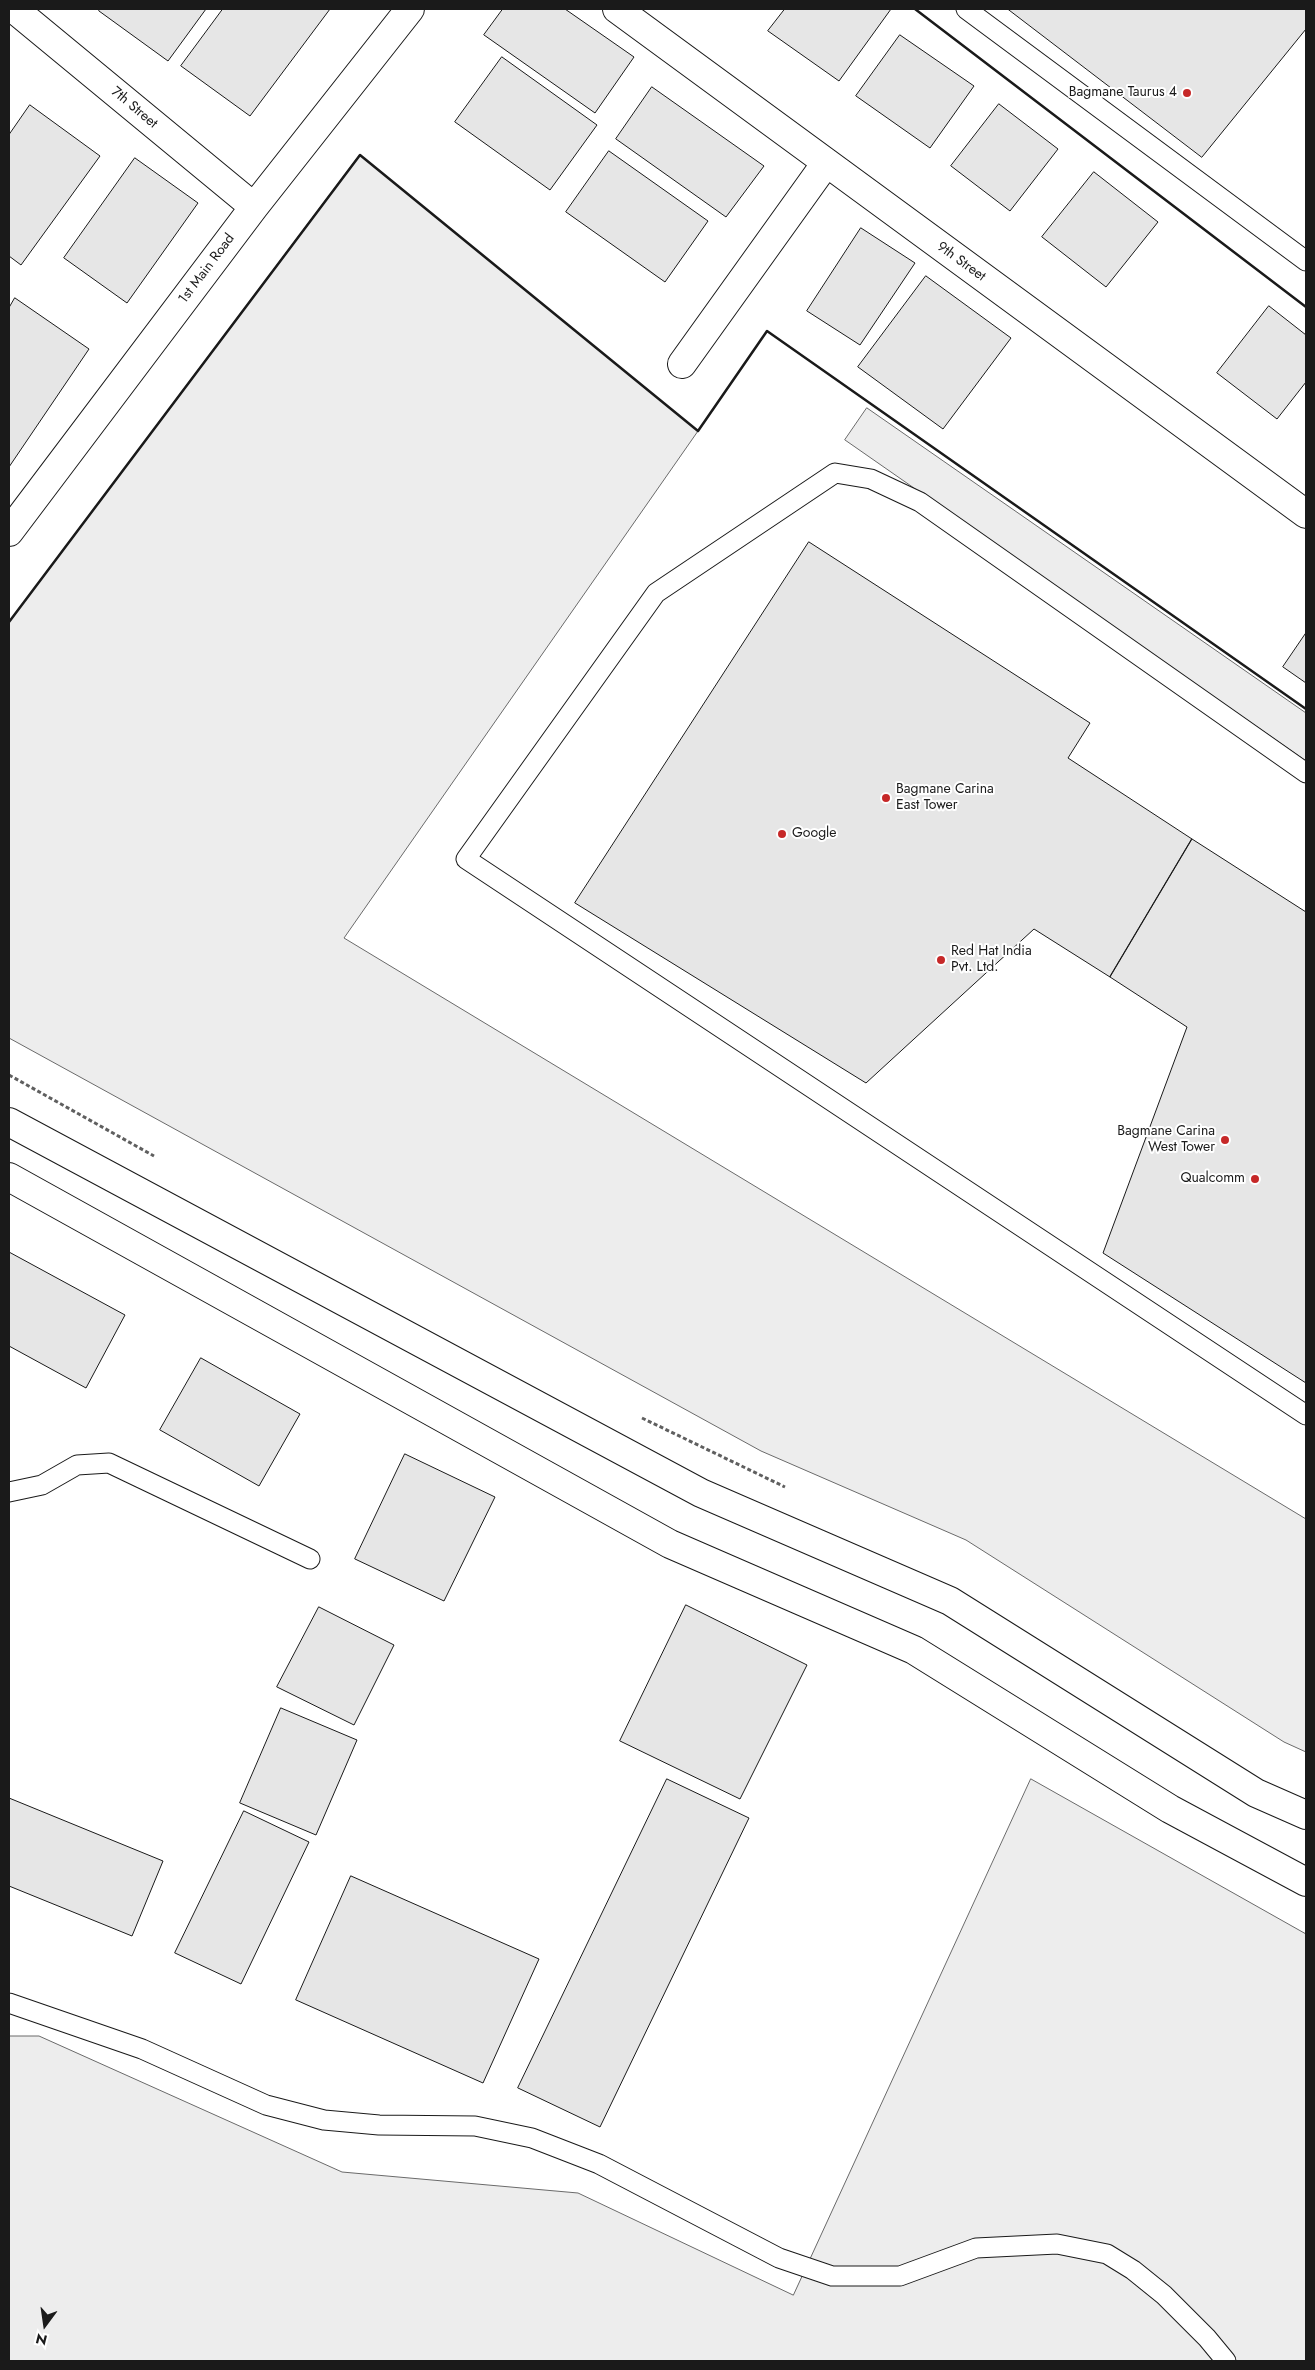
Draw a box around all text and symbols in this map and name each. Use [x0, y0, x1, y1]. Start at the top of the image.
street label: 7th Street [107, 84, 161, 132]
place label: Bagmane Taurus 4 [1069, 85, 1177, 101]
marker: Bagmane Taurus 4 [1181, 87, 1193, 99]
street label: 1st Main Road [175, 231, 239, 307]
street label: 9th Street [933, 239, 989, 285]
place label: Bagmane Carina East Tower [896, 782, 994, 814]
marker: Bagmane Carina East Tower [880, 792, 892, 804]
place label: Google [792, 826, 837, 842]
marker: Google [776, 828, 788, 840]
place label: Red Hat India Pvt. Ltd. [951, 944, 1032, 976]
marker: Red Hat India Pvt. Ltd. [935, 954, 947, 966]
place label: Bagmane Carina West Tower [1117, 1124, 1215, 1156]
marker: Bagmane Carina West Tower [1219, 1134, 1231, 1146]
place label: Qualcomm [1180, 1171, 1245, 1187]
marker: Qualcomm [1249, 1173, 1261, 1185]
north arrow [20, 2300, 70, 2350]
text: N [34, 2329, 49, 2351]

